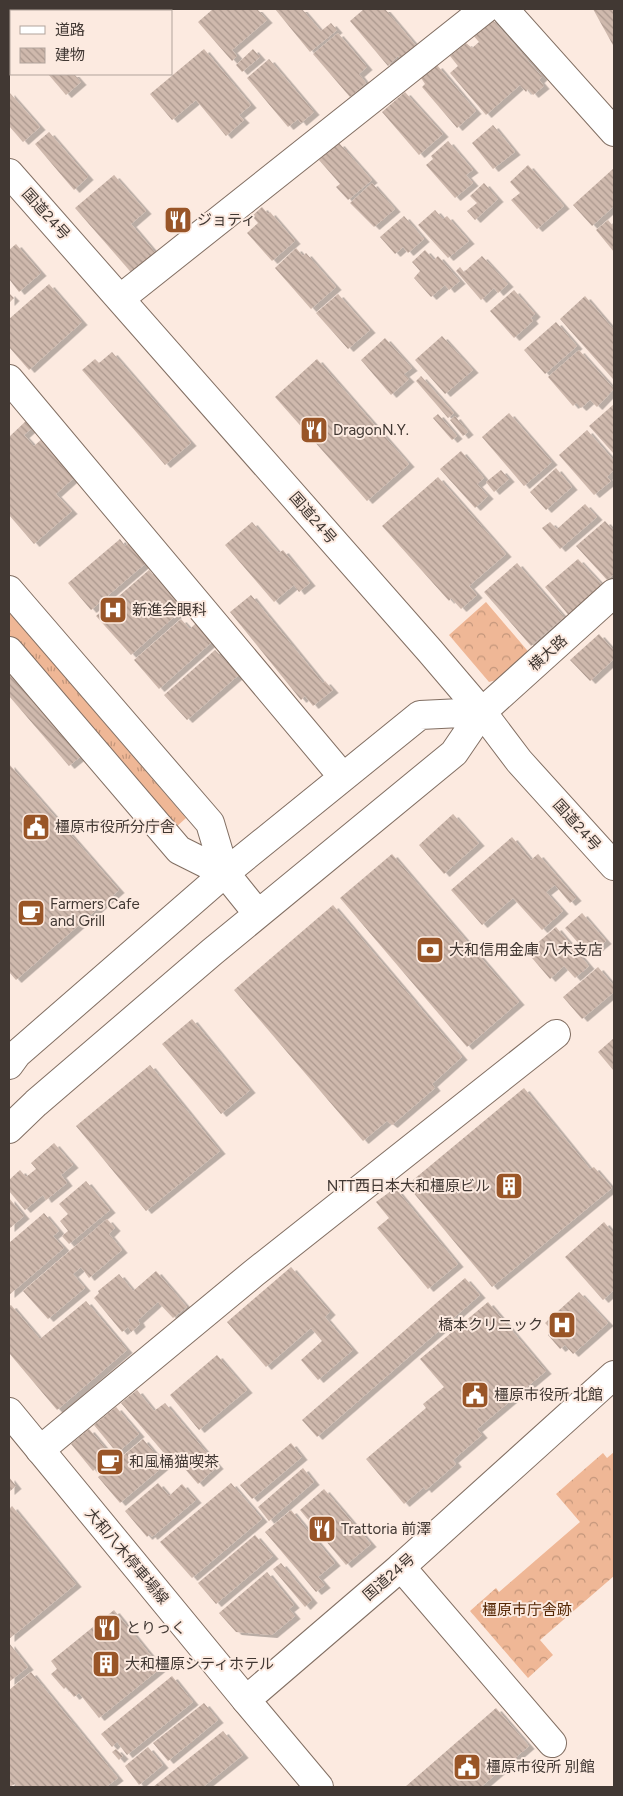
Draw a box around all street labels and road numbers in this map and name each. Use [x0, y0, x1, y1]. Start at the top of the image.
street label: 国道24号 [18, 185, 74, 243]
street label: 国道24号 [286, 488, 340, 548]
street label: 横大路 [525, 631, 571, 675]
street label: 国道24号 [549, 796, 605, 854]
street label: 大和八木停車場線 [82, 1504, 172, 1608]
street label: 国道24号 [359, 1550, 419, 1604]

